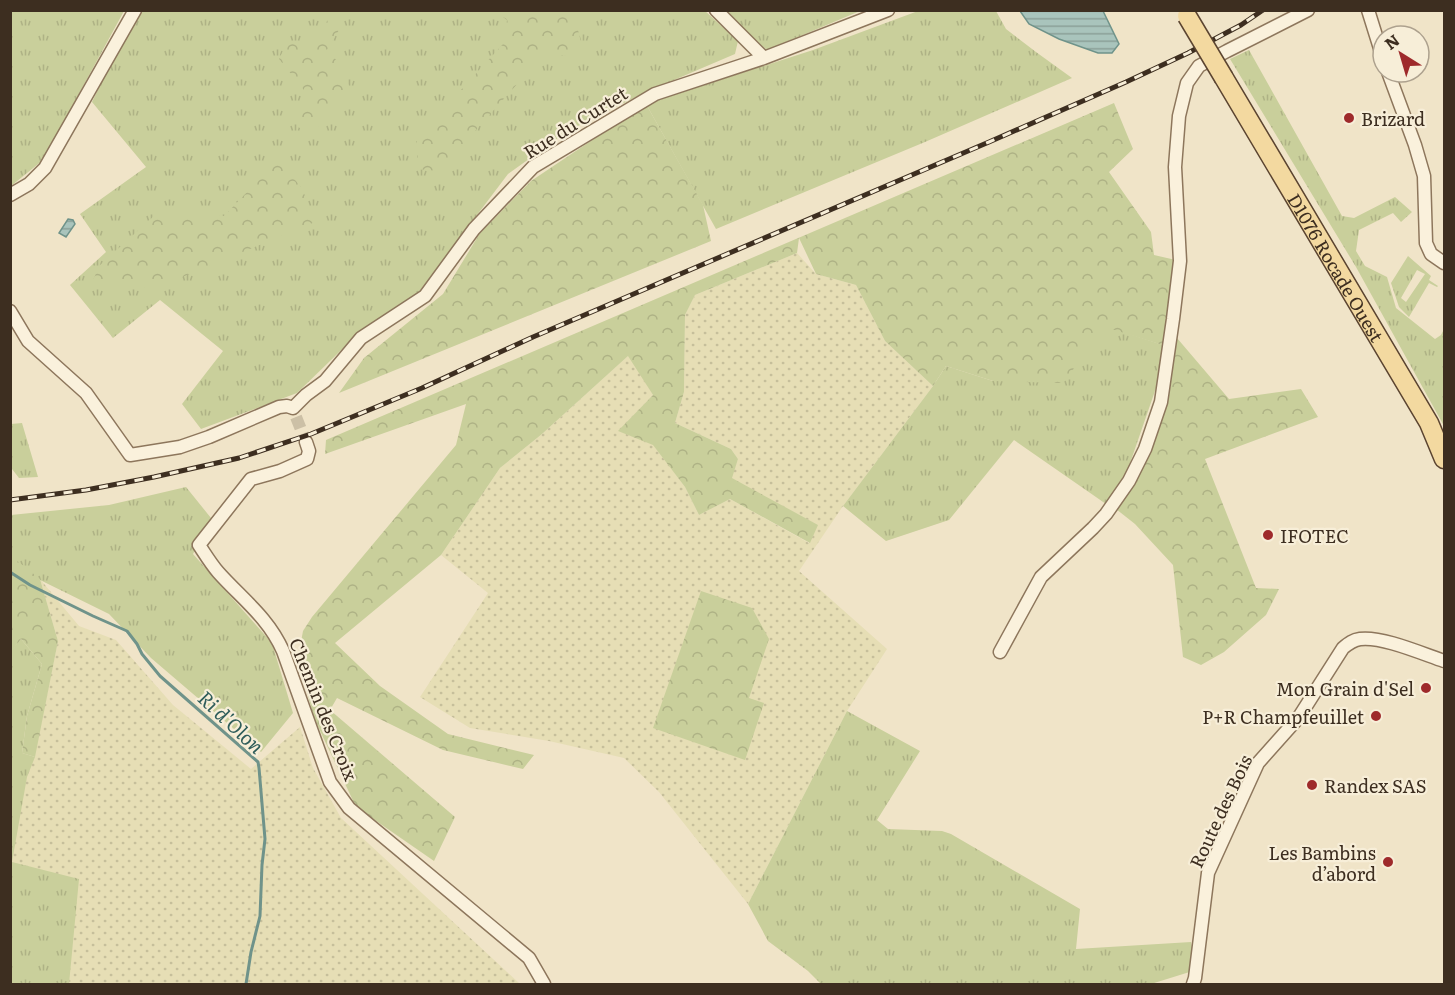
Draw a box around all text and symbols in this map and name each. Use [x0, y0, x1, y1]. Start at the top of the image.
north arrow [1371, 24, 1431, 84]
text: N [1379, 28, 1404, 55]
street label: Rue du Curtet [518, 79, 633, 165]
place label: Brizard [1361, 105, 1425, 132]
marker: Brizard [1342, 111, 1356, 125]
street label: D1076 Rocade Ouest [1282, 188, 1391, 347]
place label: IFOTEC [1280, 522, 1349, 549]
marker: IFOTEC [1261, 528, 1275, 542]
street label: Chemin des Croix [283, 634, 365, 785]
place label: Mon Grain d'Sel [1276, 675, 1414, 702]
marker: Mon Grain d'Sel [1419, 681, 1433, 695]
water label: Ri d'Olon [192, 682, 272, 760]
place label: P+R Champfeuillet [1202, 703, 1365, 730]
marker: P+R Champfeuillet [1369, 709, 1383, 723]
street label: Route des Bois [1182, 750, 1258, 872]
place label: Randex SAS [1324, 772, 1426, 799]
marker: Randex SAS [1305, 778, 1319, 792]
place label: Les Bambins d’abord [1269, 839, 1376, 887]
marker: Les Bambins d’abord [1381, 855, 1395, 869]

